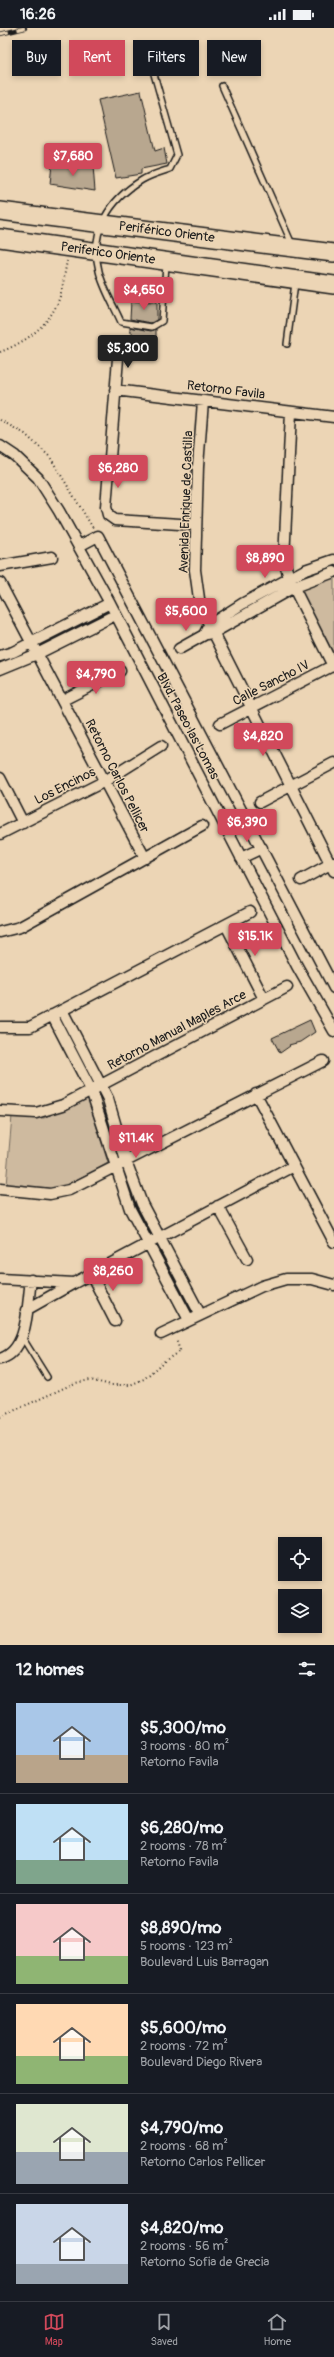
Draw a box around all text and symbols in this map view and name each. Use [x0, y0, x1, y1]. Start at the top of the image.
text: 16:26 [20, 5, 56, 24]
chip: Buy [12, 40, 61, 76]
chip: Rent [69, 40, 125, 76]
chip: Filters [133, 40, 199, 76]
chip: New [207, 40, 261, 76]
pin: $7,680 [40, 143, 106, 177]
text: $7,680 [53, 148, 93, 164]
street label: Periférico Oriente [118, 218, 216, 246]
street label: Periferico Oriente [60, 239, 157, 268]
pin: $4,650 [111, 277, 177, 311]
text: $4,650 [123, 282, 165, 298]
pin: $5,300 [95, 335, 161, 369]
text: $5,300 [107, 340, 149, 356]
street label: Retorno Favila [186, 377, 266, 403]
street label: Avenida Enrique de Castilla [176, 430, 196, 574]
pin: $6,280 [85, 455, 151, 489]
text: $6,280 [98, 460, 138, 476]
pin: $8,890 [232, 545, 298, 579]
text: $8,890 [245, 550, 285, 566]
pin: $5,600 [153, 598, 219, 632]
text: $5,600 [165, 603, 207, 619]
street label: Calle Sancho IV [230, 657, 312, 709]
pin: $4,790 [63, 661, 129, 695]
text: $4,790 [76, 666, 116, 682]
street label: Blvd. Paseo las Lomas [153, 670, 223, 782]
street label: Retorno Carlos Pellicer [81, 717, 153, 836]
pin: $4,820 [230, 723, 296, 757]
text: $4,820 [243, 728, 283, 744]
street label: Los Encinos [32, 764, 98, 808]
pin: $6,390 [214, 809, 280, 843]
text: $6,390 [227, 814, 267, 830]
pin: $15.1K [222, 923, 288, 957]
text: $15.1K [238, 928, 272, 944]
street label: Retorno Manual Maples Arce [105, 986, 250, 1073]
pin: $11.4K [103, 1125, 169, 1159]
text: $11.4K [118, 1130, 154, 1146]
pin: $8,260 [80, 1258, 146, 1292]
text: $8,260 [93, 1263, 133, 1279]
map controls [278, 1537, 322, 1633]
button: locate [278, 1537, 322, 1581]
button: layers [278, 1589, 322, 1633]
icon: filters [296, 1658, 318, 1680]
text: 12 homes [16, 1659, 84, 1680]
text: $5,300/mo [140, 1717, 226, 1738]
icon: home [48, 1719, 96, 1767]
text: 3 rooms · 80 m² [140, 1738, 229, 1754]
text: Retorno Favila [140, 1754, 219, 1770]
text: $6,280/mo [140, 1817, 223, 1838]
icon: home [48, 1820, 96, 1868]
text: 2 rooms · 78 m² [140, 1838, 227, 1854]
text: Retorno Favila [140, 1854, 219, 1870]
text: $8,890/mo [140, 1917, 221, 1938]
icon: home [48, 1920, 96, 1968]
text: 5 rooms · 123 m² [140, 1938, 233, 1954]
text: Boulevard Luis Barragan [140, 1954, 269, 1970]
text: $5,600/mo [140, 2017, 226, 2038]
icon: home [48, 2020, 96, 2068]
text: 2 rooms · 72 m² [140, 2038, 228, 2054]
text: Boulevard Diego Rivera [140, 2054, 262, 2070]
text: $4,790/mo [140, 2117, 223, 2138]
icon: home [48, 2120, 96, 2168]
text: 2 rooms · 68 m² [140, 2138, 228, 2154]
text: Retorno Carlos Pellicer [140, 2154, 265, 2170]
text: $4,820/mo [140, 2217, 223, 2238]
icon: home [48, 2220, 96, 2268]
text: 2 rooms · 56 m² [140, 2238, 228, 2254]
text: Retorno Sofia de Grecia [140, 2254, 269, 2270]
tab: Map [43, 2311, 65, 2348]
tab: Saved [150, 2311, 178, 2348]
tab: Home [263, 2311, 291, 2348]

